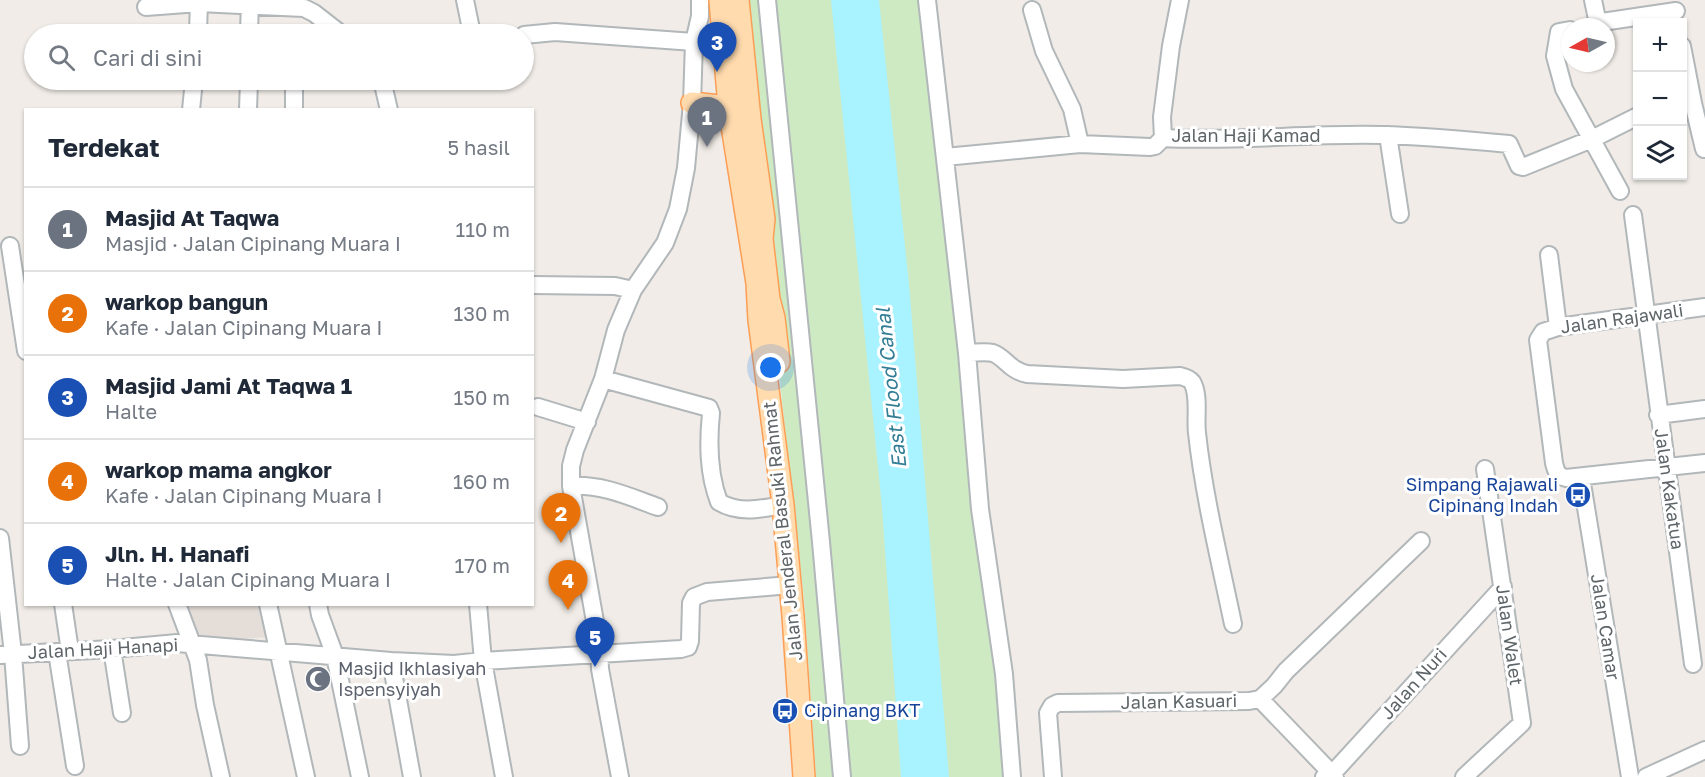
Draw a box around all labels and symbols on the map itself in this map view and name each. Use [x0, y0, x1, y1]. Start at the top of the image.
north arrow [1561, 18, 1615, 72]
pin: 3 [698, 22, 736, 72]
pin: 1 [688, 98, 726, 147]
street label: Jalan Haji Kamad [1171, 124, 1321, 146]
street label: Jalan Rajawali [1559, 299, 1685, 338]
water label: East Flood Canal [870, 306, 910, 470]
your location [756, 353, 785, 382]
street label: Jalan Jenderal Basuki Rahmat [757, 400, 807, 662]
street label: Jalan Kakatua [1651, 427, 1689, 551]
place label: Simpang Rajawali Cipinang Indah [1406, 473, 1558, 516]
bus stop icon: Simpang Rajawali Cipinang Indah [1563, 480, 1593, 510]
pin: 2 [542, 494, 580, 543]
pin: 4 [548, 560, 588, 610]
street label: Jalan Camar [1587, 572, 1625, 682]
street label: Jalan Walet [1492, 583, 1528, 687]
pin: 5 [576, 618, 614, 667]
street label: Jalan Haji Hanapi [27, 633, 179, 663]
street label: Jalan Nuri [1376, 643, 1451, 723]
place label: Masjid Ikhlasiyah Ispensyiyah [338, 657, 486, 700]
mosque icon: Masjid Ikhlasiyah Ispensyiyah [303, 664, 333, 694]
street label: Jalan Kasuari [1121, 689, 1237, 713]
bus stop icon: Cipinang BKT [770, 696, 800, 726]
place label: Cipinang BKT [804, 699, 920, 721]

